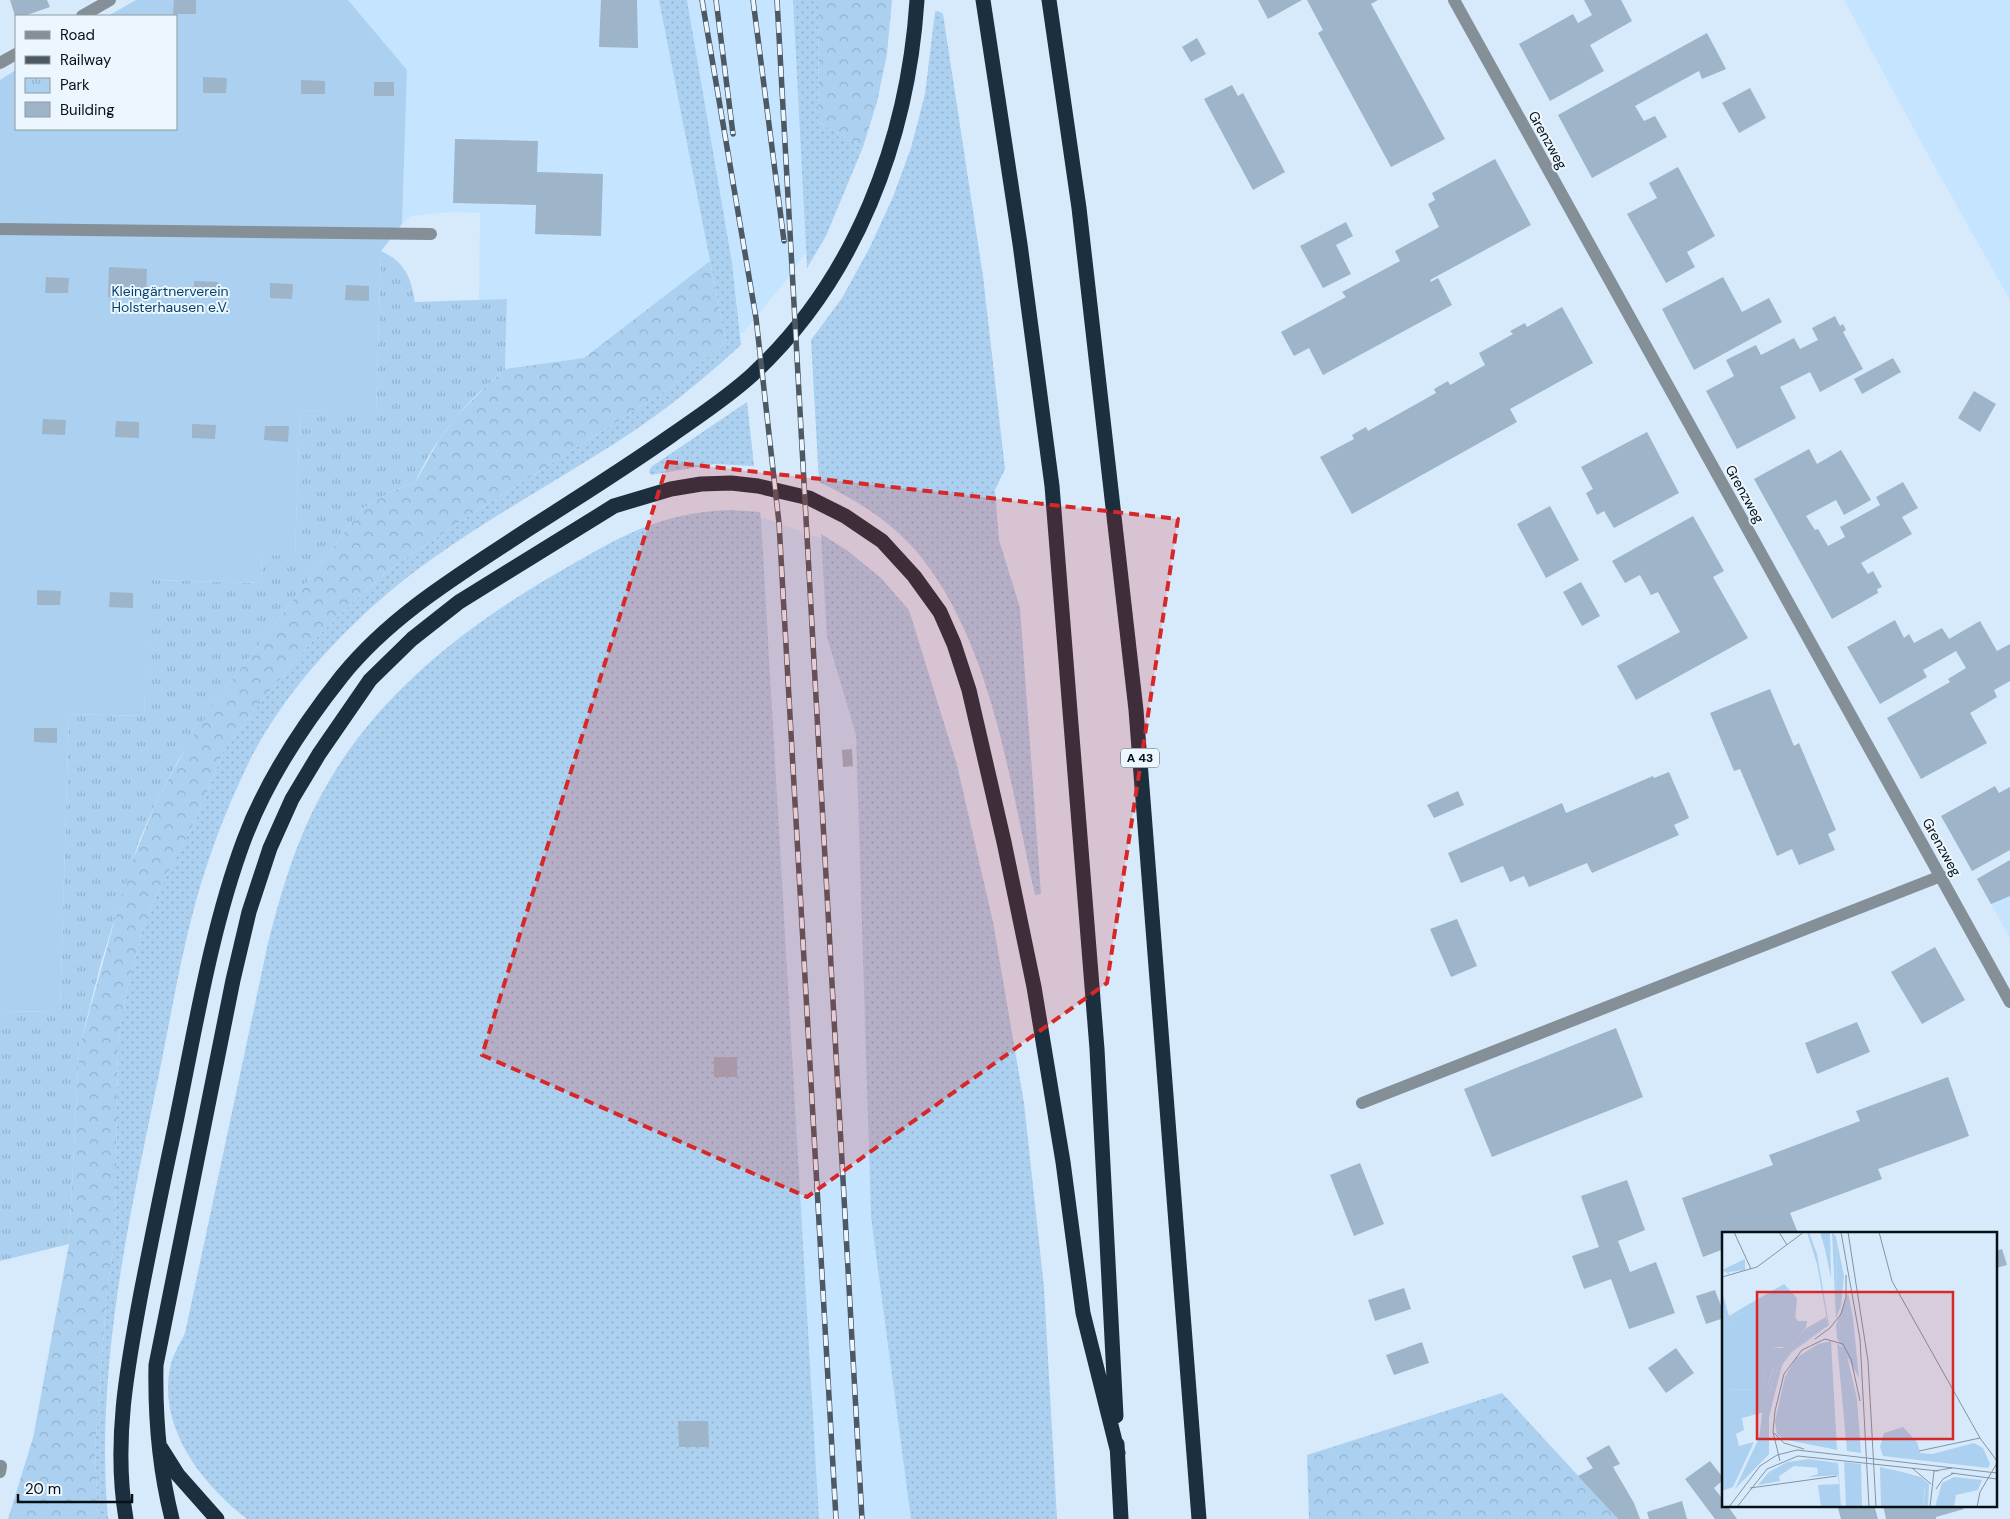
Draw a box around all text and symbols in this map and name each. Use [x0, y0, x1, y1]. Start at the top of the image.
legend [15, 15, 178, 130]
text: Road [60, 25, 95, 45]
text: Railway [60, 50, 112, 70]
text: Park [60, 75, 90, 95]
text: Building [60, 100, 115, 120]
street label: Grenzweg [1525, 108, 1571, 173]
park label: Kleingärtnerverein Holsterhausen e.V. [111, 282, 229, 316]
street label: Grenzweg [1722, 462, 1768, 527]
road number: A 43 [1121, 748, 1159, 768]
street label: Grenzweg [1919, 815, 1965, 880]
inset map [1722, 1232, 1998, 1506]
scale bar [18, 1472, 131, 1504]
text: 20 m [25, 1479, 61, 1499]

